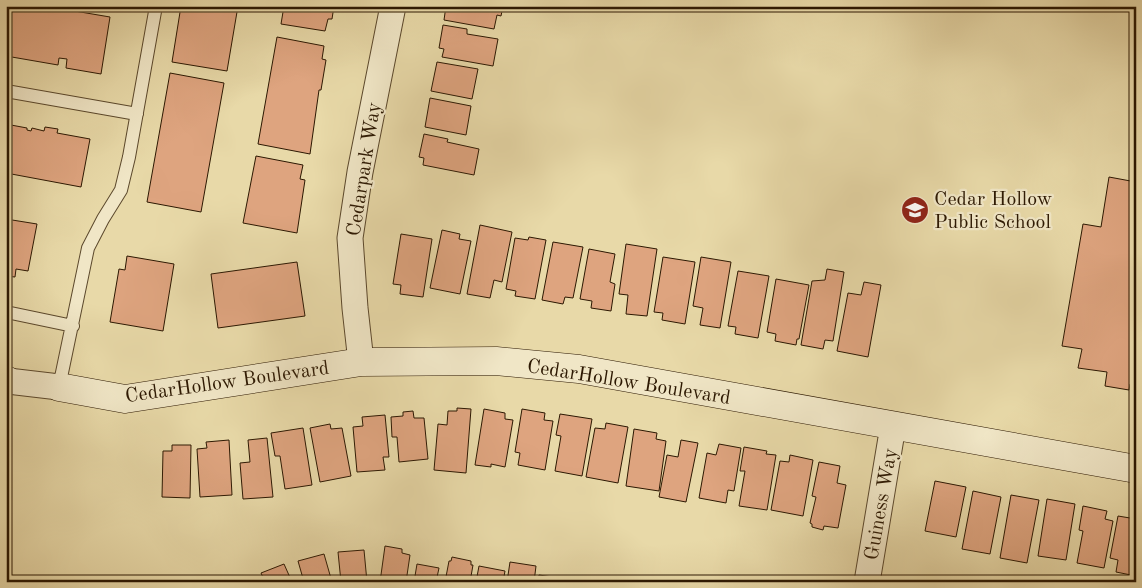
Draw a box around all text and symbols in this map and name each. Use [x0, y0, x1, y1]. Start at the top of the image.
street label: Cedarpark Way [345, 100, 386, 238]
place label: Cedar Hollow Public School [934, 190, 1053, 233]
school or university icon: Cedar Hollow Public School [900, 195, 930, 225]
street label: CedarHollow Boulevard [525, 357, 732, 409]
street label: CedarHollow Boulevard [124, 359, 331, 407]
street label: Guiness Way [862, 446, 902, 562]

